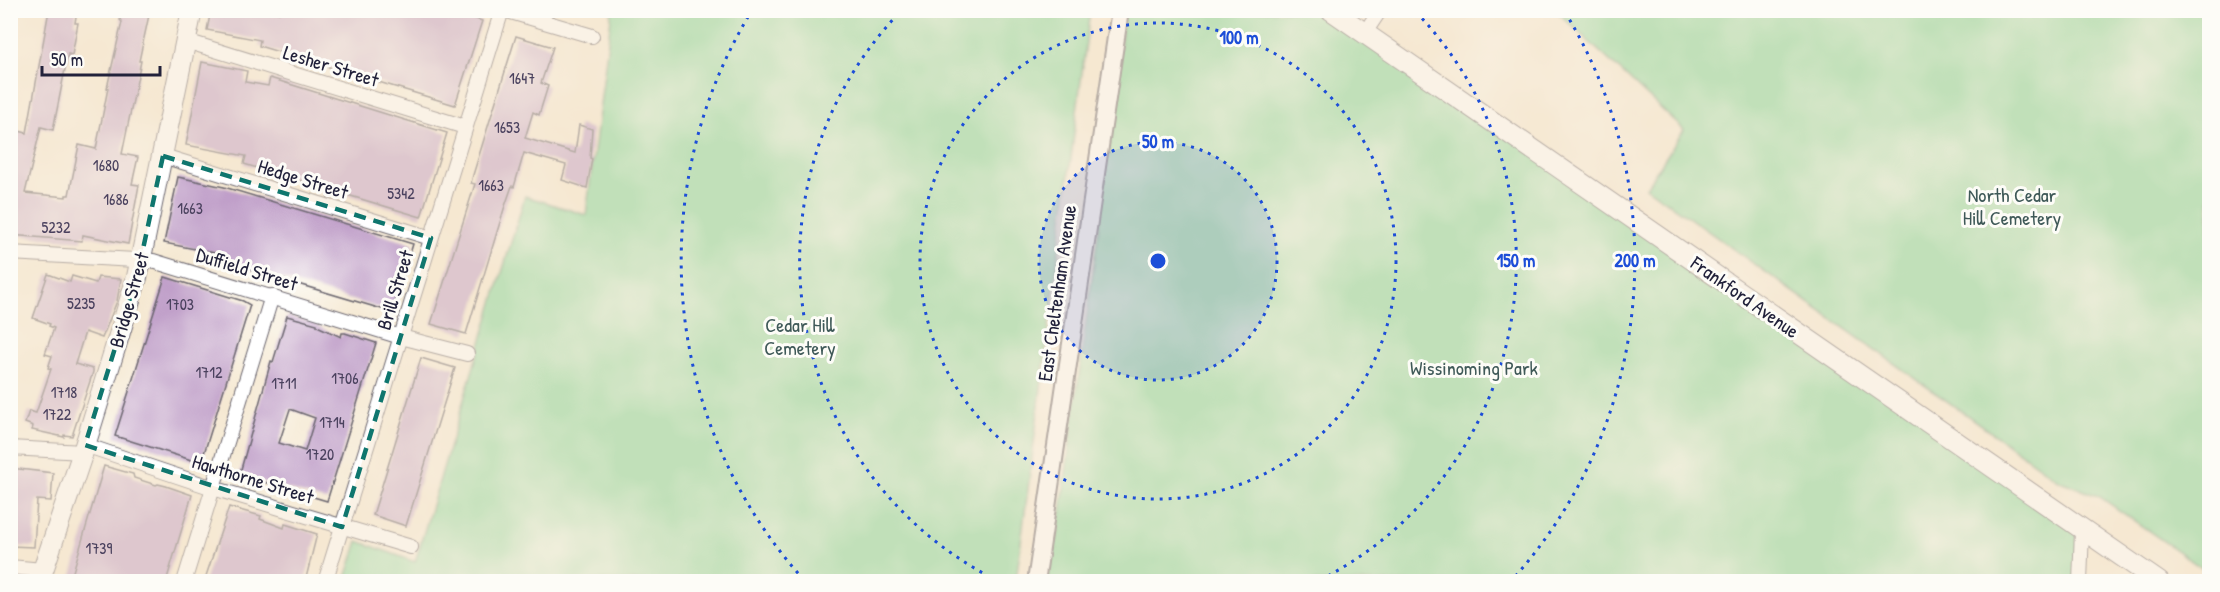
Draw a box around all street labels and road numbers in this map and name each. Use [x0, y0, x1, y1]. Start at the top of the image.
street label: Lesher Street [280, 38, 383, 93]
street label: Hedge Street [255, 152, 353, 205]
street label: East Cheltenham Avenue [1031, 203, 1082, 383]
street label: Duffield Street [193, 240, 302, 297]
street label: Brill Street [370, 246, 420, 333]
street label: Bridge Street [102, 248, 155, 351]
street label: Frankford Avenue [1685, 249, 1805, 344]
street label: Hawthorne Street [189, 447, 318, 510]

